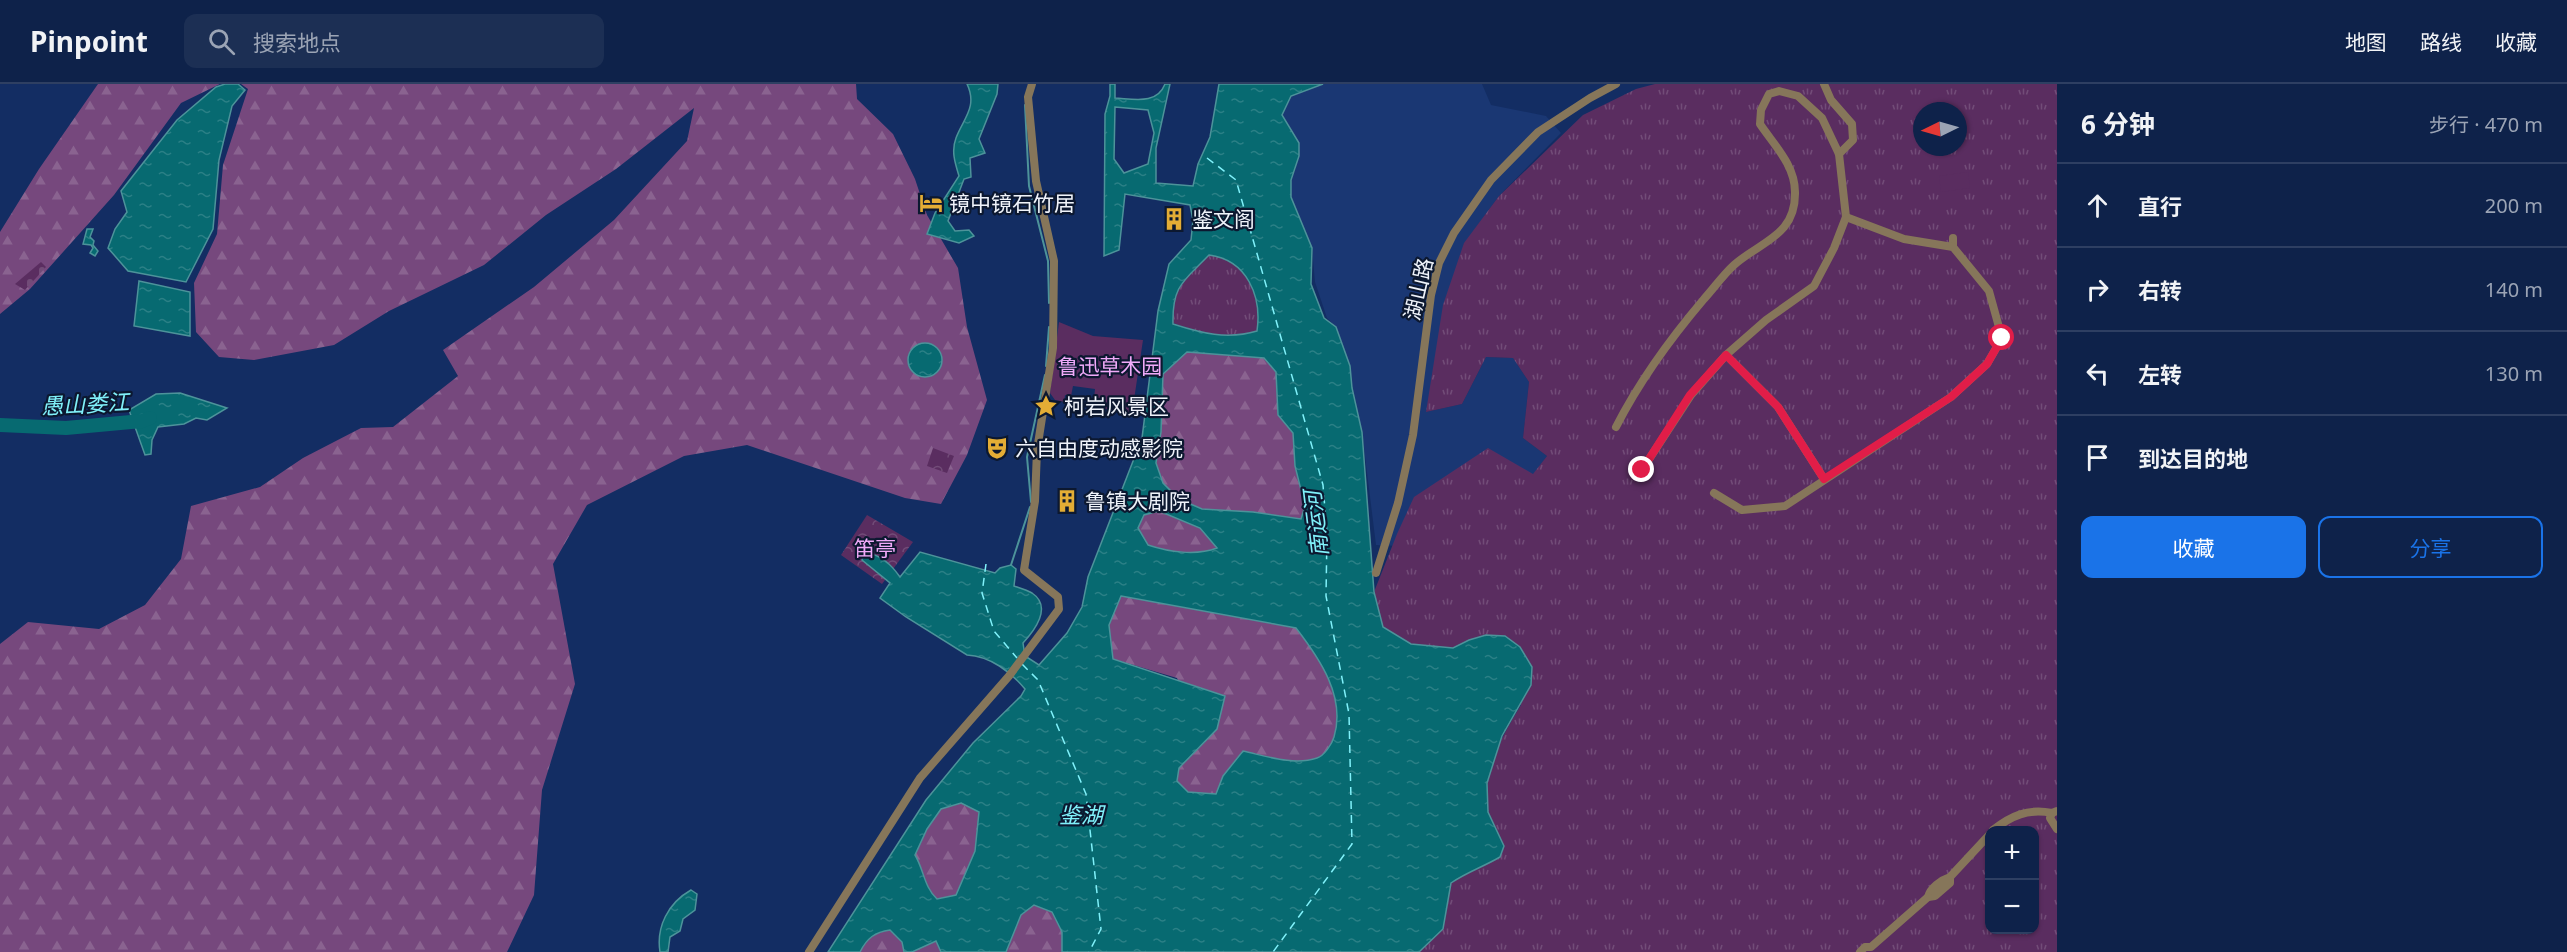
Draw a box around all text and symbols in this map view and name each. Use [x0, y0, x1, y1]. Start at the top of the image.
search box [184, 14, 604, 68]
text: Pinpoint [30, 22, 148, 60]
icon: search [205, 25, 238, 58]
text: 搜索地点 [253, 27, 341, 57]
text: 地图 [2345, 28, 2387, 56]
text: 路线 [2420, 28, 2462, 56]
text: 收藏 [2495, 28, 2537, 56]
north arrow [1913, 102, 1967, 156]
text: 6 分钟 [2081, 106, 2155, 142]
text: 步行 · 470 m [2429, 111, 2543, 138]
place label: 镜中镜石竹居 [949, 189, 1075, 217]
icon: ahead [2081, 189, 2114, 222]
hotel icon: 镜中镜石竹居 [918, 190, 944, 216]
text: 直行 [2138, 191, 2182, 221]
text: 200 m [2485, 192, 2543, 219]
place label: 鉴文阁 [1192, 205, 1255, 233]
building icon: 鉴文阁 [1161, 206, 1187, 232]
street label: 湖山路 [1397, 255, 1439, 323]
icon: right [2081, 273, 2114, 306]
text: 右转 [2138, 275, 2182, 305]
text: 140 m [2485, 276, 2543, 303]
route start [1988, 324, 2014, 350]
park label: 鲁迅草木园 [1058, 352, 1163, 380]
icon: left [2081, 357, 2114, 390]
text: 左转 [2138, 359, 2182, 389]
text: 130 m [2485, 360, 2543, 387]
water label: 愚山娄江 [40, 386, 132, 420]
place label: 柯岩风景区 [1064, 392, 1169, 420]
place icon: 柯岩风景区 [1033, 393, 1059, 419]
place label: 六自由度动感影院 [1015, 434, 1183, 462]
theatre icon: 六自由度动感影院 [984, 435, 1010, 461]
icon: arrive [2081, 441, 2114, 474]
text: 到达目的地 [2138, 443, 2248, 473]
route end [1628, 456, 1654, 482]
water label: 南运河 [1296, 485, 1334, 559]
place label: 鲁镇大剧院 [1085, 487, 1190, 515]
building icon: 鲁镇大剧院 [1054, 488, 1080, 514]
button: 收藏 [2081, 516, 2306, 578]
button: 分享 [2318, 516, 2543, 578]
park label: 笛亭 [854, 534, 896, 562]
water label: 鉴湖 [1059, 799, 1106, 829]
map controls [1985, 826, 2039, 934]
button: + [1985, 826, 2039, 880]
button: − [1985, 880, 2039, 934]

